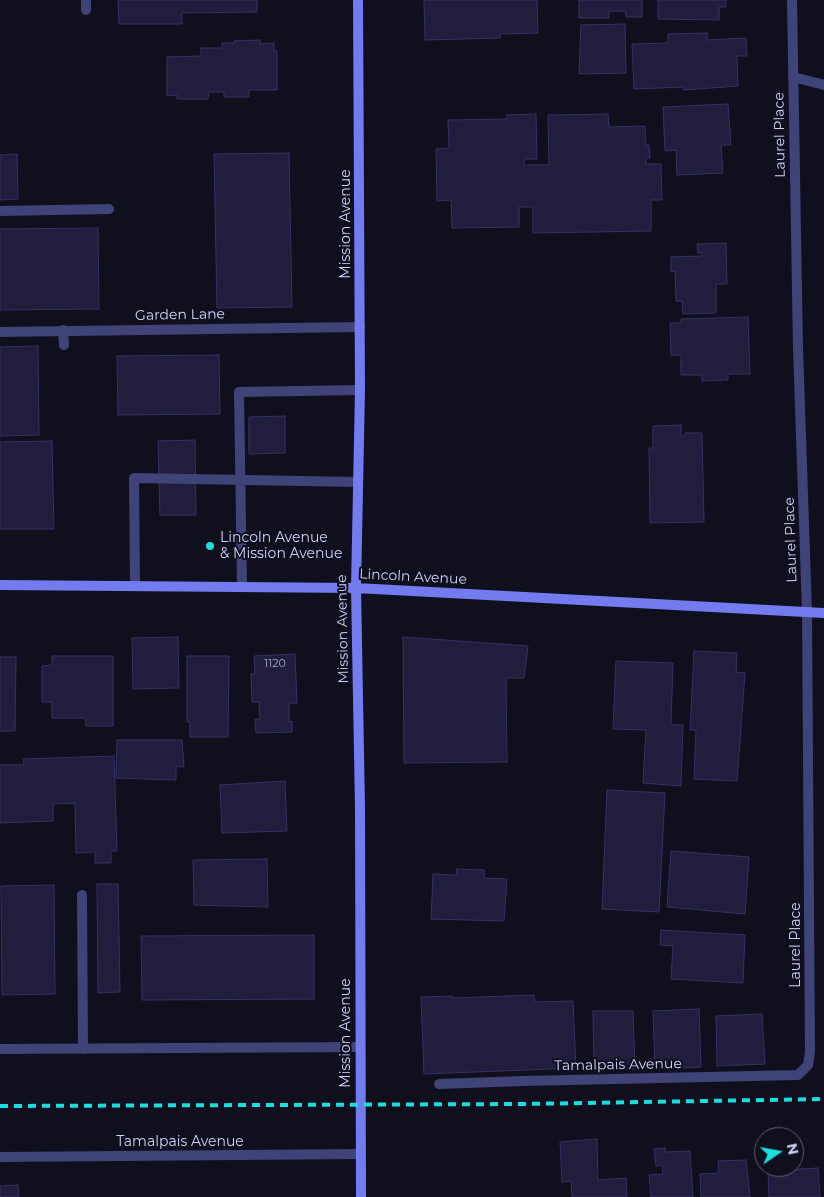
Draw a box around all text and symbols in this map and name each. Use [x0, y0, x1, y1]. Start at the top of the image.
street label: Laurel Place [771, 92, 789, 178]
street label: Mission Avenue [338, 169, 354, 279]
street label: Garden Lane [135, 306, 225, 324]
street label: Laurel Place [781, 497, 801, 583]
place label: Lincoln Avenue & Mission Avenue [220, 530, 342, 562]
marker: Lincoln Avenue & Mission Avenue [204, 540, 216, 552]
street label: Lincoln Avenue [359, 566, 467, 588]
street label: Mission Avenue [334, 574, 352, 684]
house number: 1120 [264, 657, 286, 671]
street label: Laurel Place [788, 902, 804, 988]
street label: Mission Avenue [338, 978, 354, 1088]
street label: Tamalpais Avenue [554, 1055, 682, 1075]
north arrow [754, 1127, 804, 1177]
street label: Tamalpais Avenue [116, 1134, 244, 1150]
text: N [783, 1142, 803, 1156]

